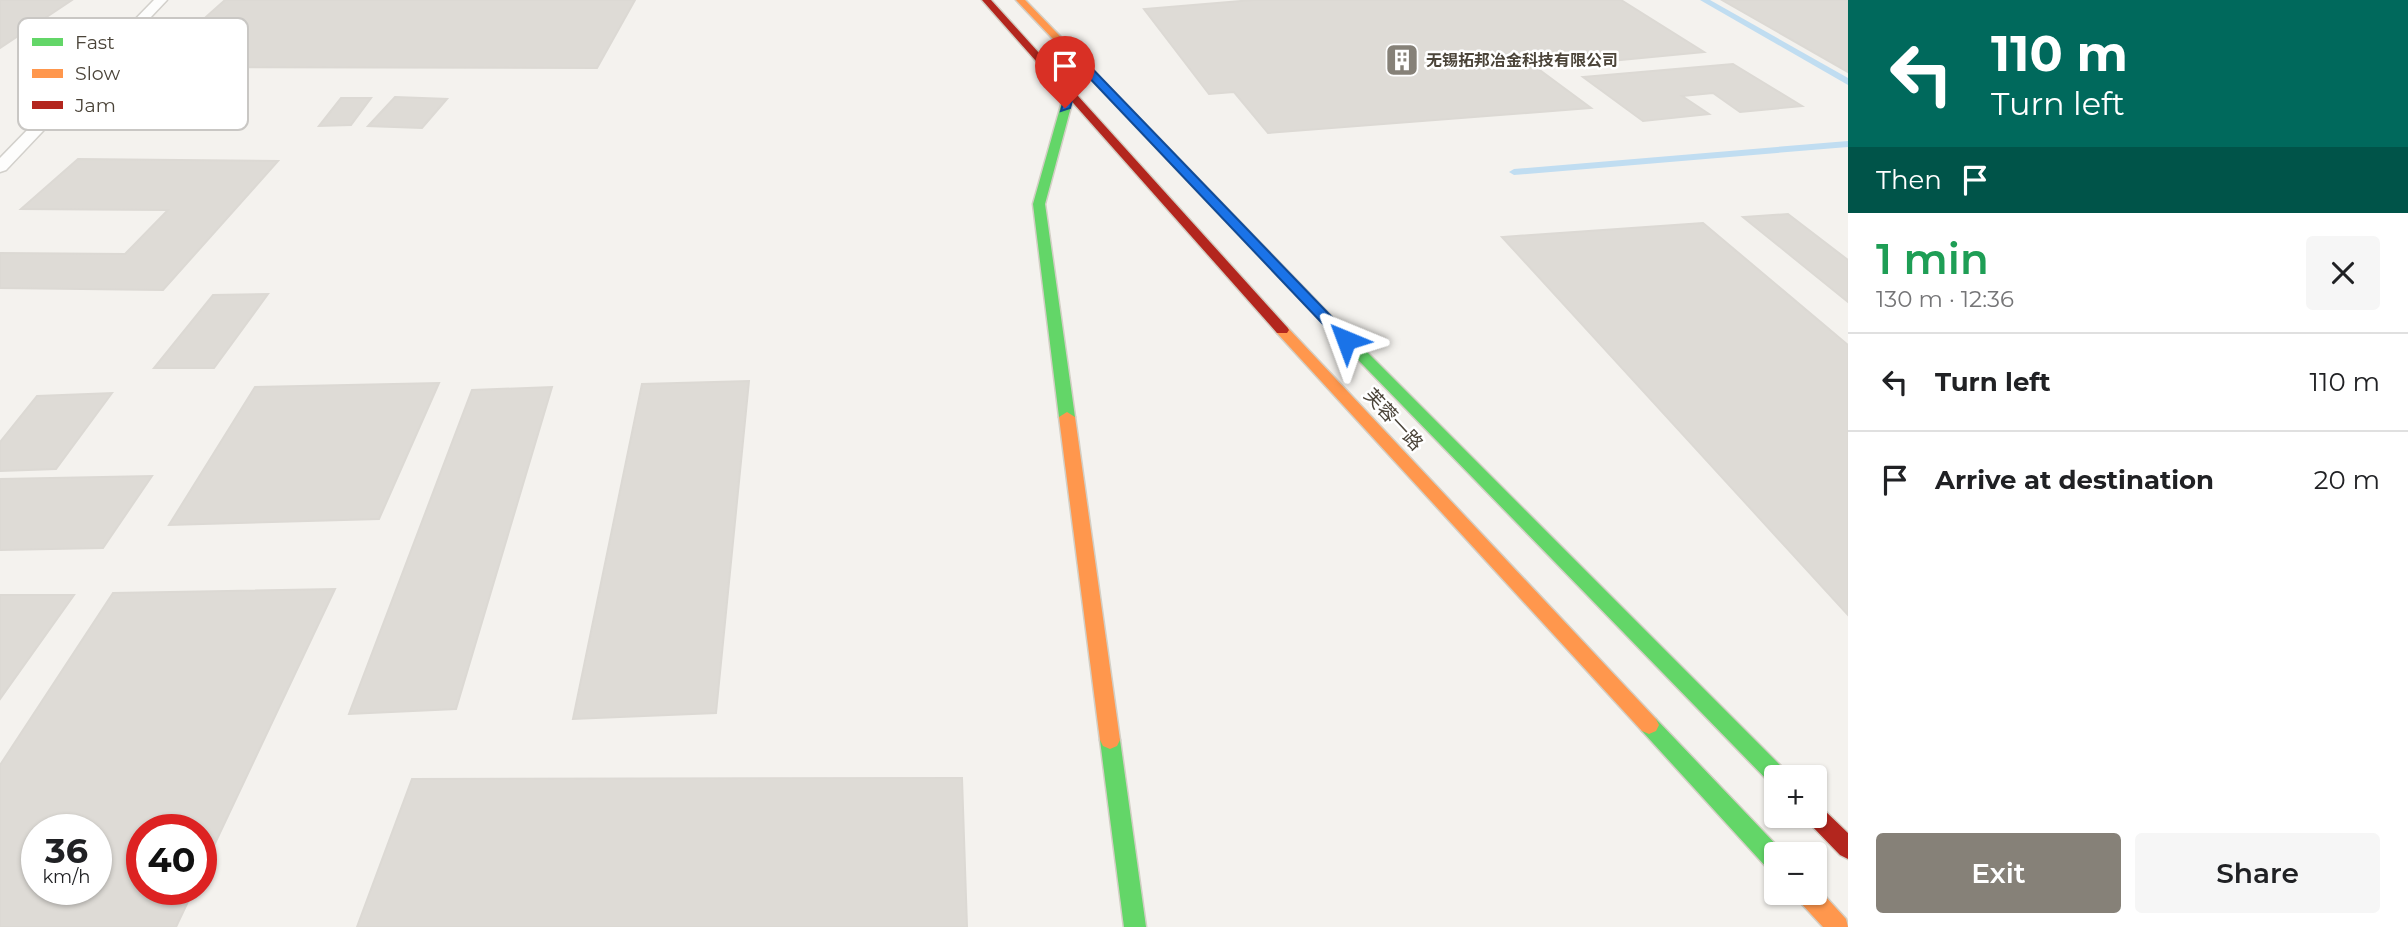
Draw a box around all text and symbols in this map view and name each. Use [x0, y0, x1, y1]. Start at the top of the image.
legend [18, 18, 248, 130]
text: 110 m [1991, 24, 2128, 83]
icon: left [1876, 28, 1967, 119]
text: Fast [75, 31, 115, 54]
pin [1035, 36, 1095, 108]
building icon: 无锡拓邦冶金科技有限公司 [1383, 41, 1421, 79]
icon: arrive [1046, 47, 1084, 85]
place label: 无锡拓邦冶金科技有限公司 [1426, 51, 1618, 70]
text: Slow [75, 62, 120, 85]
text: Turn left [1991, 84, 2125, 123]
text: Jam [74, 94, 116, 117]
icon: arrive [1956, 161, 1994, 199]
text: Then [1876, 164, 1942, 196]
text: 1 min [1876, 233, 1989, 285]
button: close [2306, 236, 2380, 310]
text: 130 m · 12:36 [1876, 285, 2014, 313]
position arrow [1309, 303, 1383, 377]
icon: left [1876, 363, 1914, 401]
text: Turn left [1935, 366, 2051, 398]
text: 110 m [2310, 366, 2380, 398]
street label: 芙蓉一路 [1359, 384, 1428, 455]
icon: arrive [1876, 461, 1914, 499]
text: Arrive at destination [1935, 464, 2214, 496]
text: 20 m [2314, 464, 2380, 496]
map controls [1764, 765, 1827, 905]
button: + [1764, 765, 1827, 828]
speed limit sign: 40 [126, 814, 217, 905]
text: 36 [45, 829, 88, 872]
button: Exit [1876, 833, 2121, 913]
button: Share [2135, 833, 2380, 913]
button: − [1764, 842, 1827, 905]
text: km/h [42, 866, 91, 888]

